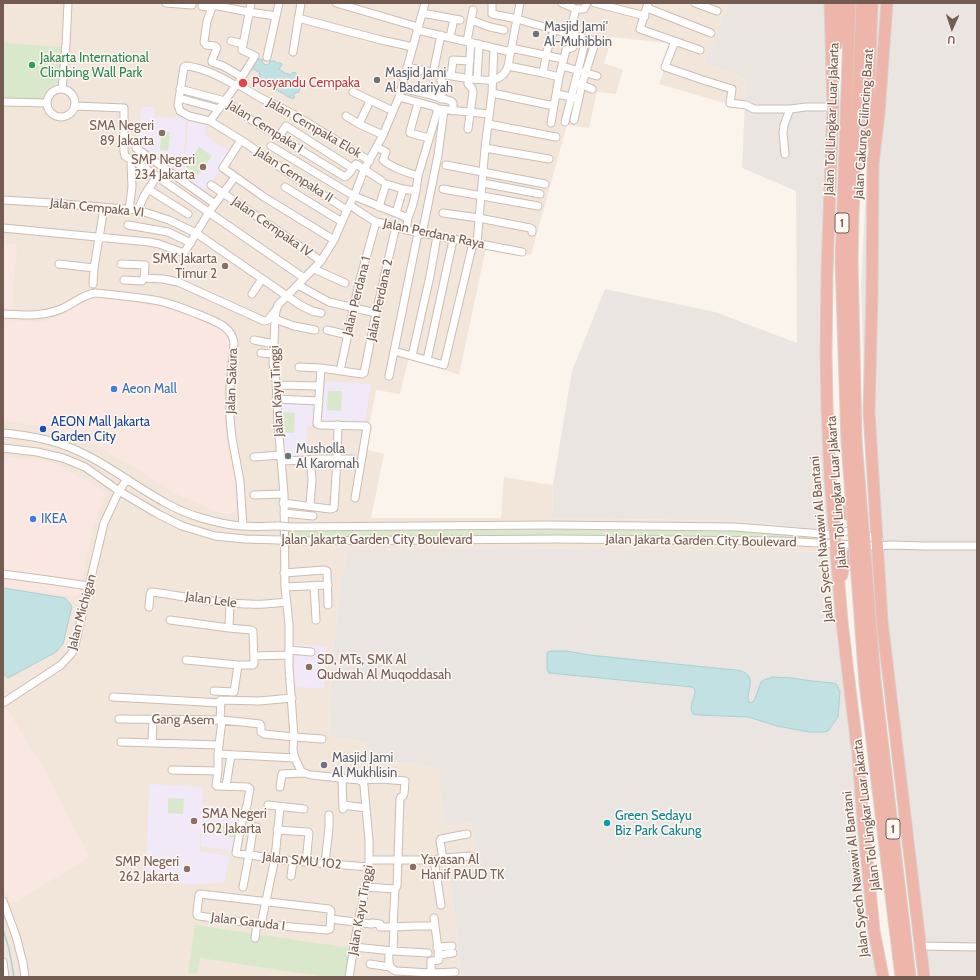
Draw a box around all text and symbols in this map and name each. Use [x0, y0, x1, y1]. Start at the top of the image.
north arrow [932, 8, 972, 48]
place label: Masjid Jami' Al-Muhibbin [544, 19, 612, 50]
marker: Masjid Jami' Al-Muhibbin [531, 29, 541, 39]
text: U [947, 33, 956, 47]
street label: Jalan Tol Lingkar Luar Jakarta [822, 42, 842, 196]
street label: Jalan Cakung Cilincing Barat [851, 48, 877, 200]
place label: Jakarta International Climbing Wall Park [40, 50, 149, 81]
marker: Jakarta International Climbing Wall Park [27, 60, 37, 70]
place label: Masjid Jami Al Badariyah [385, 65, 453, 96]
place label: Posyandu Cempaka [252, 75, 360, 91]
marker: Masjid Jami Al Badariyah [372, 75, 382, 85]
marker: Posyandu Cempaka [237, 77, 249, 89]
street label: Jalan Cempaka Elok [264, 95, 364, 161]
street label: Jalan Cempaka I [224, 97, 306, 157]
place label: SMA Negeri 89 Jakarta [89, 118, 154, 149]
marker: SMA Negeri 89 Jakarta [157, 128, 167, 138]
street label: Jalan Cempaka II [252, 144, 336, 206]
place label: SMP Negeri 234 Jakarta [131, 152, 195, 183]
marker: SMP Negeri 234 Jakarta [198, 162, 208, 172]
street label: Jalan Cempaka IV [229, 194, 315, 260]
street label: Jalan Cempaka VI [49, 195, 145, 221]
road number: 1 [835, 213, 849, 233]
street label: Jalan Perdana Raya [382, 216, 486, 252]
place label: SMK Jakarta Timur 2 [152, 251, 217, 282]
street label: Jalan Perdana 1 [340, 255, 374, 337]
street label: Jalan Perdana 2 [364, 258, 396, 342]
marker: SMK Jakarta Timur 2 [220, 261, 230, 271]
street label: Jalan Kayu Tinggi [267, 345, 287, 437]
street label: Jalan Sakura [223, 348, 241, 414]
place label: Aeon Mall [122, 381, 177, 397]
marker: Aeon Mall [109, 384, 119, 394]
place label: AEON Mall Jakarta Garden City [51, 414, 150, 445]
street label: Jalan Tol Lingkar Luar Jakarta [824, 415, 850, 569]
marker: AEON Mall Jakarta Garden City [38, 424, 48, 434]
place label: Musholla Al Karomah [296, 441, 359, 472]
marker: Musholla Al Karomah [283, 451, 293, 461]
street label: Jalan Syech Nawawi Al Bantani [807, 455, 837, 623]
place label: IKEA [41, 511, 67, 527]
marker: IKEA [28, 514, 38, 524]
street label: Jalan Jakarta Garden City Boulevard [281, 532, 473, 548]
street label: Jalan Jakarta Garden City Boulevard [605, 532, 797, 550]
street label: Jalan Michigan [64, 572, 100, 652]
street label: Jalan Lele [184, 589, 238, 611]
place label: SD, MTs, SMK Al Qudwah Al Muqoddasah [317, 652, 451, 683]
marker: SD, MTs, SMK Al Qudwah Al Muqoddasah [304, 662, 314, 672]
street label: Gang Asem [151, 712, 215, 728]
street label: Jalan Tol Lingkar Luar Jakarta [850, 738, 884, 892]
place label: Masjid Jami Al Mukhlisin [332, 750, 397, 781]
marker: Masjid Jami Al Mukhlisin [319, 760, 329, 770]
street label: Jalan Syech Nawawi Al Bantani [840, 790, 872, 958]
place label: SMA Negeri 102 Jakarta [202, 806, 267, 837]
place label: Green Sedayu Biz Park Cakung [615, 808, 701, 839]
marker: SMA Negeri 102 Jakarta [189, 816, 199, 826]
marker: Green Sedayu Biz Park Cakung [602, 818, 612, 828]
road number: 1 [886, 819, 900, 839]
street label: Jalan SMU 102 [262, 849, 342, 873]
place label: Yayasan Al Hanif PAUD TK [421, 852, 504, 883]
place label: SMP Negeri 262 Jakarta [115, 854, 179, 885]
marker: Yayasan Al Hanif PAUD TK [408, 862, 418, 872]
marker: SMP Negeri 262 Jakarta [182, 864, 192, 874]
street label: Jalan Kayu Tinggi [345, 864, 377, 956]
street label: Jalan Garuda I [210, 910, 286, 934]

